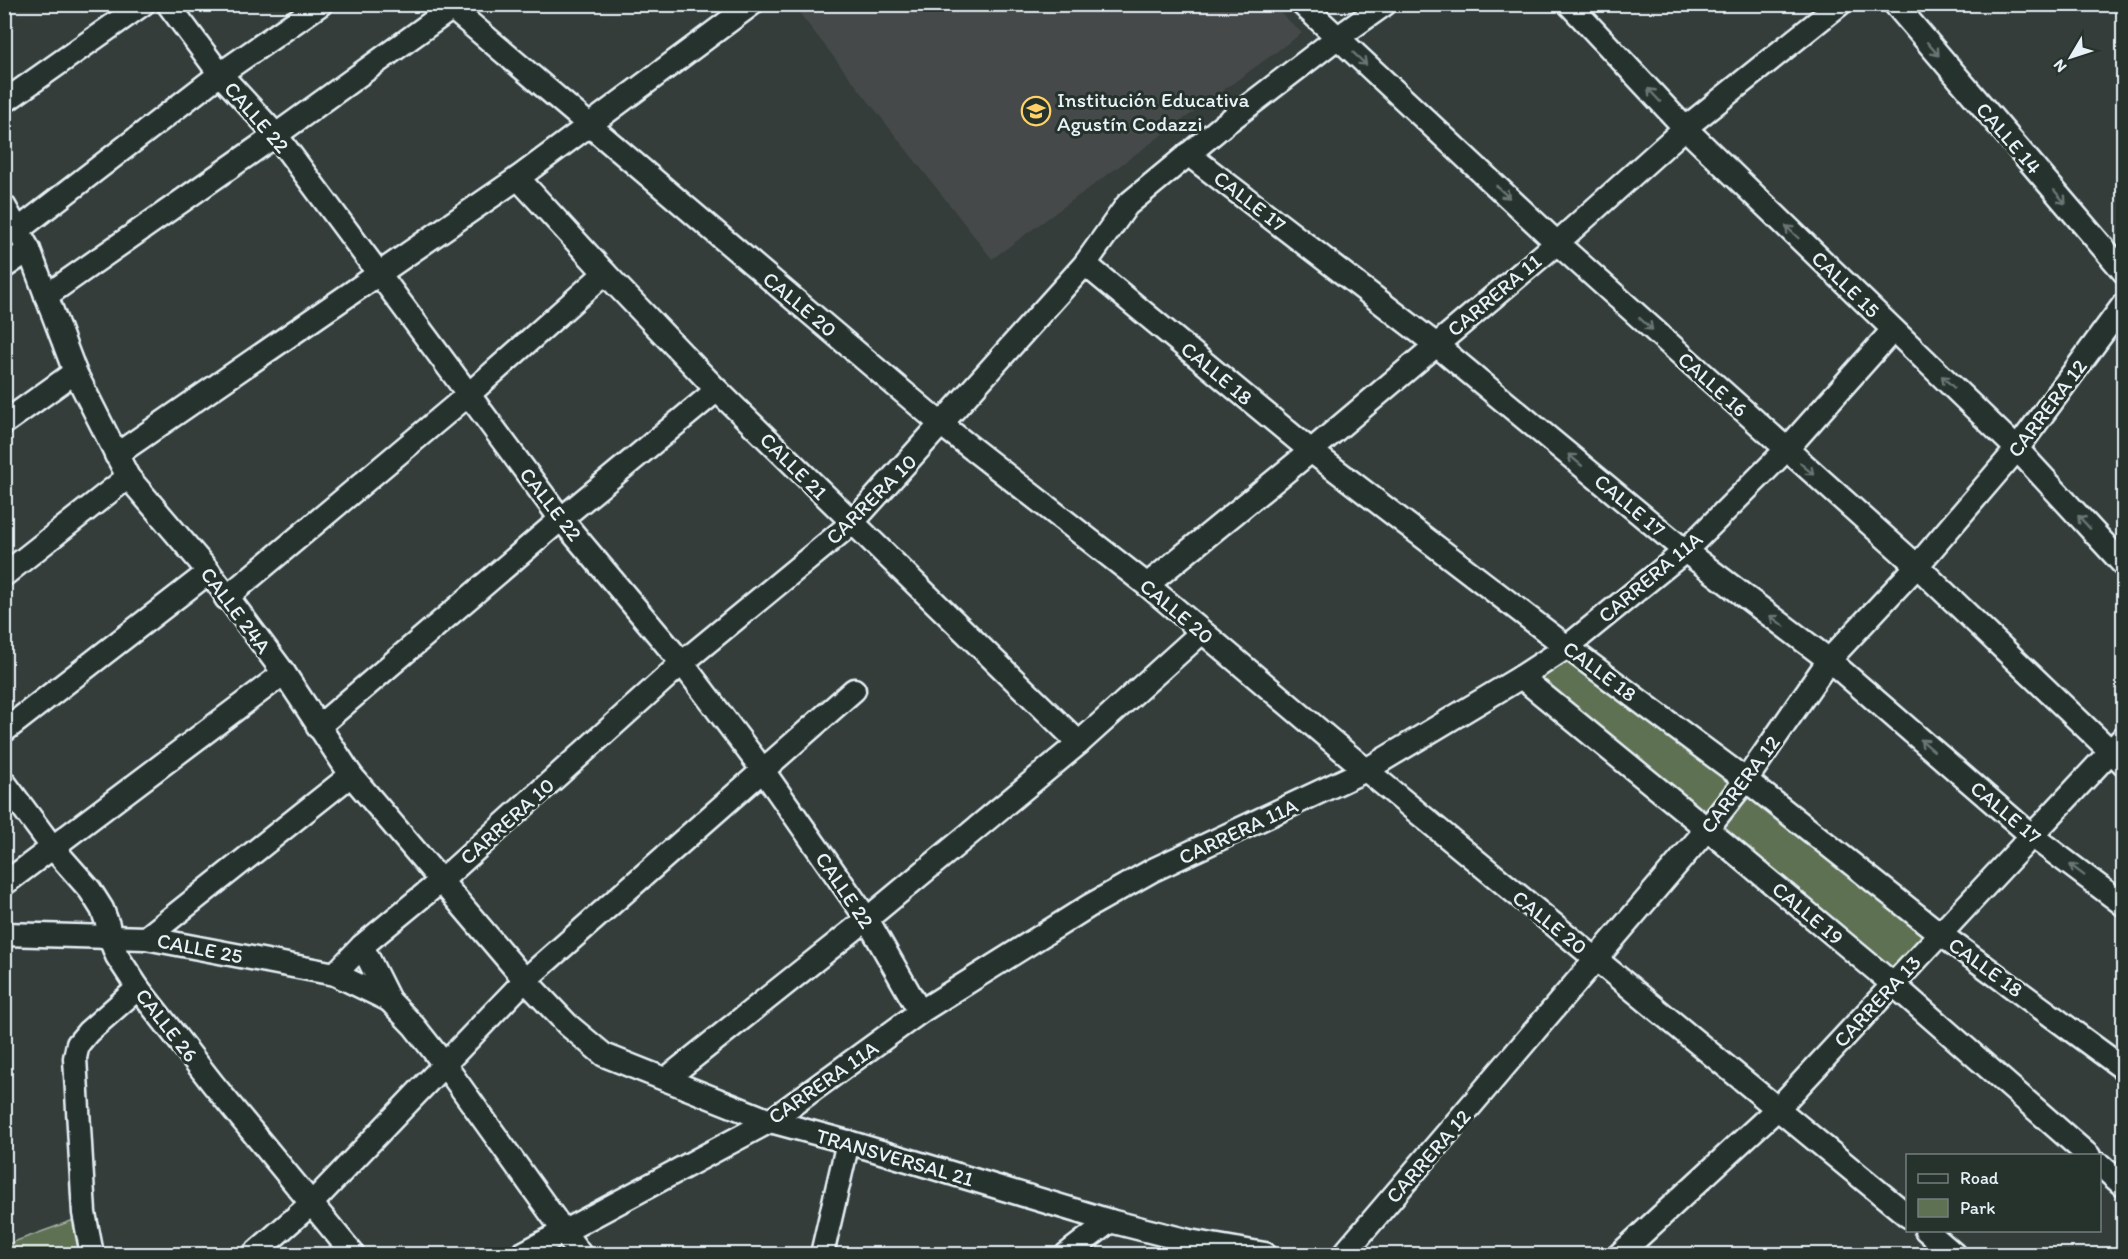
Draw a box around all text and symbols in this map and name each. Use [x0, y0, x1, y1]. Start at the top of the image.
north arrow [2041, 27, 2101, 87]
one-way arrow [1926, 41, 1939, 57]
one-way arrow [1353, 52, 1368, 66]
text: N [2049, 56, 2071, 76]
street label: CALLE 22 [219, 76, 295, 158]
place label: Institución Educativa Agustín Codazzi [1057, 87, 1249, 136]
one-way arrow [1647, 88, 1661, 103]
school or university icon: Institución Educativa Agustín Codazzi [1020, 95, 1052, 127]
street label: CALLE 14 [1971, 97, 2047, 179]
street label: CALLE 17 [1209, 165, 1291, 237]
one-way arrow [1495, 185, 1510, 199]
one-way arrow [2053, 189, 2066, 205]
one-way arrow [1785, 225, 1800, 240]
street label: CALLE 15 [1807, 245, 1885, 323]
street label: CARRERA 11 [1442, 248, 1546, 342]
street label: CALLE 20 [758, 266, 842, 342]
one-way arrow [1638, 317, 1653, 331]
street label: CALLE 18 [1176, 336, 1258, 410]
street label: CALLE 16 [1673, 346, 1753, 422]
street label: CARRERA 12 [2002, 354, 2092, 462]
one-way arrow [1940, 375, 1955, 390]
street label: CALLE 21 [755, 427, 833, 505]
street label: CARRERA 10 [820, 448, 922, 550]
one-way arrow [1568, 453, 1583, 467]
street label: CALLE 22 [514, 462, 588, 546]
one-way arrow [1799, 462, 1814, 476]
street label: CALLE 17 [1589, 468, 1671, 542]
one-way arrow [2077, 515, 2091, 530]
street label: CARRERA 11A [1593, 526, 1708, 628]
street label: CALLE 24A [195, 562, 277, 659]
street label: CALLE 20 [1135, 573, 1219, 649]
one-way arrow [1769, 614, 1785, 627]
street label: CALLE 18 [1558, 635, 1642, 707]
street label: CARRERA 12 [1695, 730, 1785, 838]
one-way arrow [1920, 738, 1935, 752]
street label: CARRERA 10 [455, 772, 559, 870]
street label: CALLE 17 [1965, 775, 2047, 849]
street label: CARRERA 11A [1175, 792, 1302, 869]
street label: CALLE 22 [810, 847, 880, 933]
one-way arrow [2069, 863, 2085, 876]
street label: CALLE 19 [1767, 876, 1849, 950]
street label: CALLE 20 [1508, 884, 1592, 960]
street label: CALLE 25 [155, 927, 245, 969]
street label: CALLE 18 [1944, 932, 2028, 1002]
street label: CARRERA 13 [1828, 950, 1926, 1052]
street label: CALLE 26 [130, 983, 204, 1067]
street label: CARRERA 11A [763, 1035, 883, 1129]
street label: CARRERA 12 [1380, 1104, 1476, 1208]
street label: TRANSVERSAL 21 [813, 1123, 977, 1192]
legend [1906, 1154, 2101, 1232]
text: Road [1960, 1167, 1999, 1189]
text: Park [1960, 1197, 1995, 1219]

